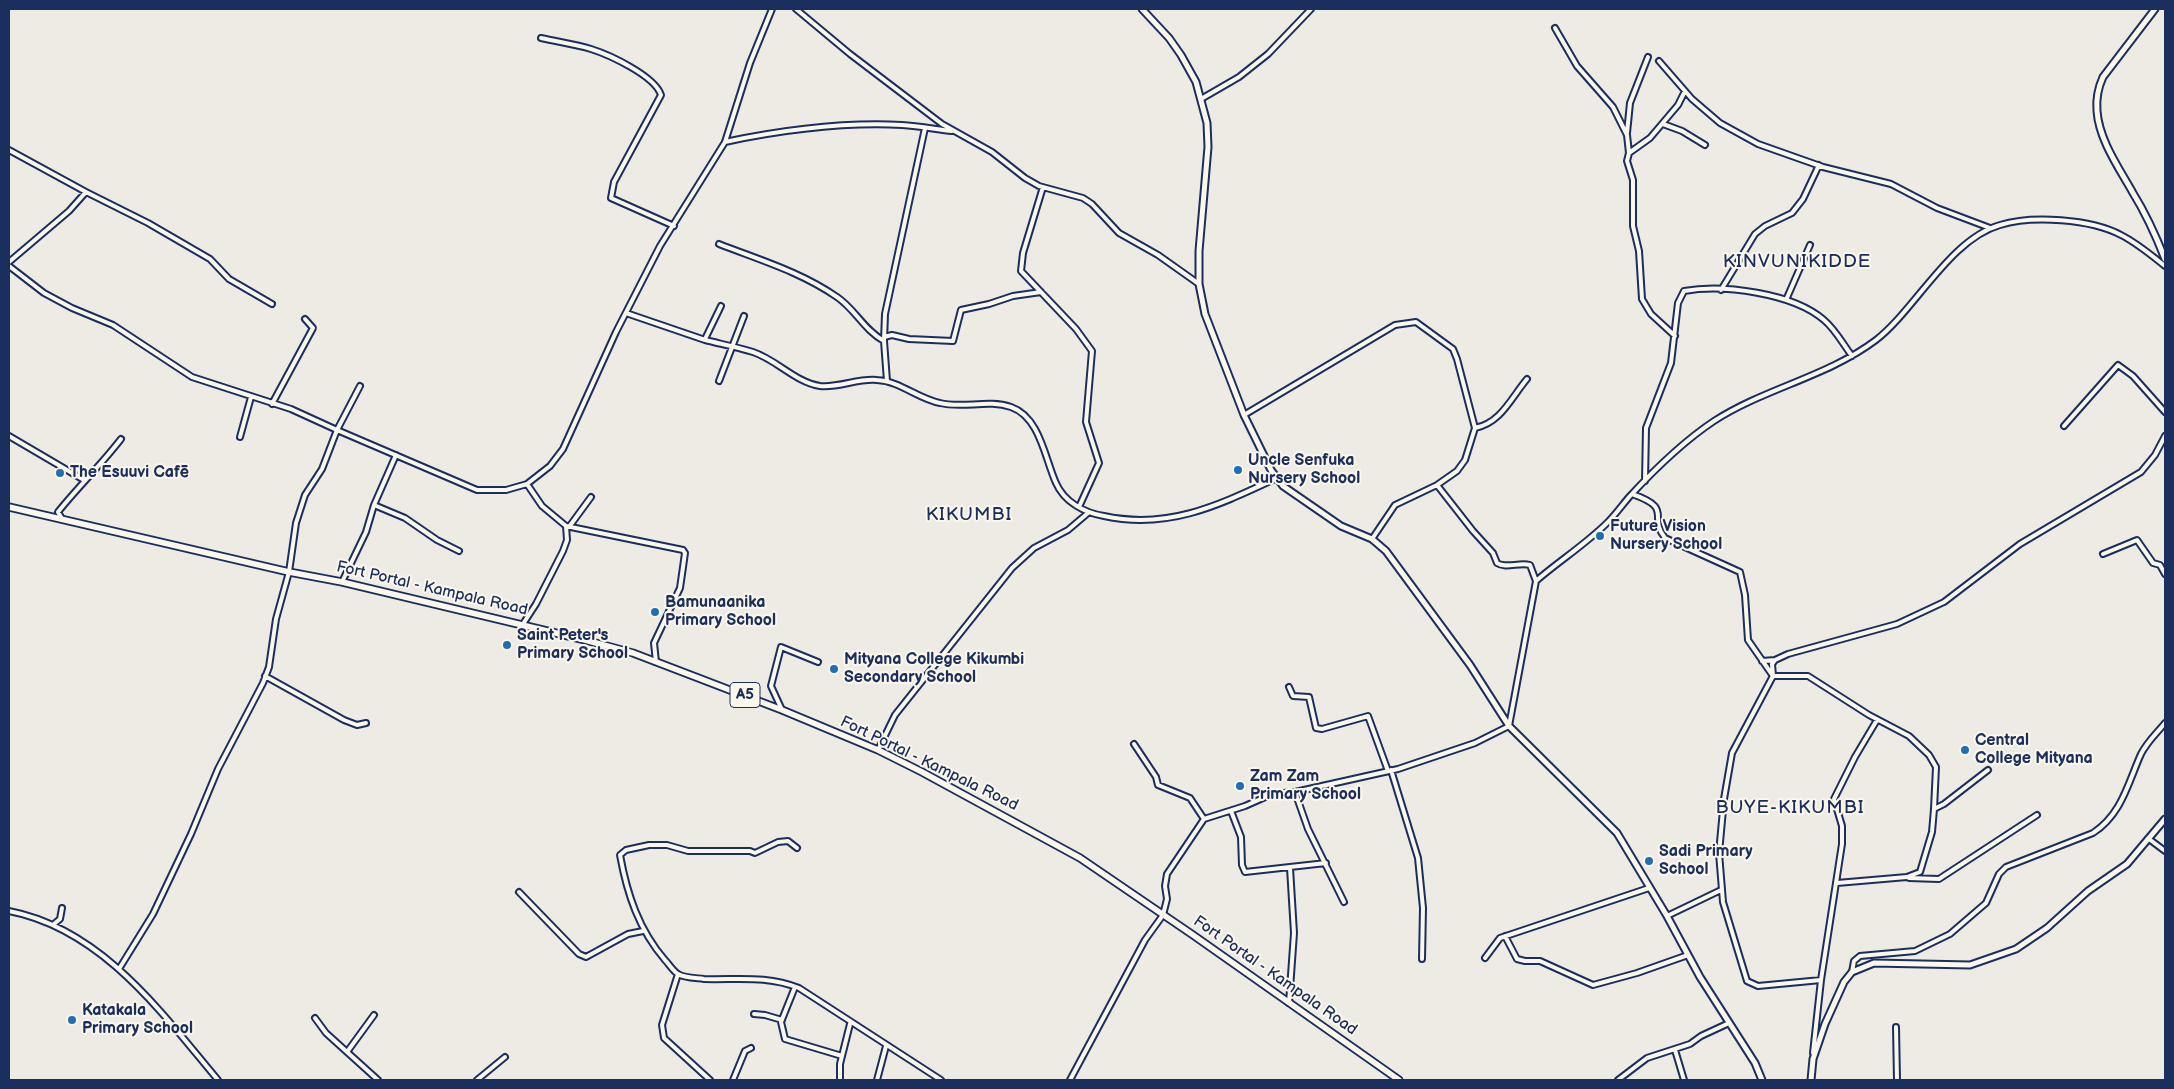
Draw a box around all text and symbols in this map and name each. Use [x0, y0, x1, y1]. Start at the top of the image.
district label: KINVUNIKIDDE [1721, 251, 1873, 273]
place label: Uncle Senfuka Nursery School [1248, 451, 1360, 489]
place label: The Esuuvi Cafē [70, 463, 189, 483]
marker: Uncle Senfuka Nursery School [1232, 464, 1244, 476]
marker: The Esuuvi Cafē [54, 467, 66, 479]
district label: KIKUMBI [925, 504, 1013, 526]
place label: Future Vision Nursery School [1610, 517, 1722, 555]
marker: Future Vision Nursery School [1594, 530, 1606, 542]
street label: Fort Portal - Kampala Road [335, 558, 529, 620]
place label: Bamunaanika Primary School [665, 593, 776, 631]
marker: Bamunaanika Primary School [649, 606, 661, 618]
place label: Saint Peter's Primary School [517, 626, 628, 664]
marker: Saint Peter's Primary School [501, 639, 513, 651]
place label: Mityana College Kikumbi Secondary School [844, 650, 1024, 688]
marker: Mityana College Kikumbi Secondary School [828, 663, 840, 675]
road number: A5 [730, 682, 760, 708]
street label: Fort Portal - Kampala Road [837, 712, 1021, 816]
place label: Central College Mityana [1975, 731, 2093, 769]
marker: Central College Mityana [1959, 744, 1971, 756]
place label: Zam Zam Primary School [1250, 767, 1361, 805]
marker: Zam Zam Primary School [1234, 780, 1246, 792]
district label: BUYE-KIKUMBI [1714, 797, 1866, 819]
place label: Sadi Primary School [1659, 842, 1753, 880]
marker: Sadi Primary School [1643, 855, 1655, 867]
street label: Fort Portal - Kampala Road [1189, 912, 1361, 1040]
place label: Katakala Primary School [82, 1001, 193, 1039]
marker: Katakala Primary School [66, 1014, 78, 1026]

